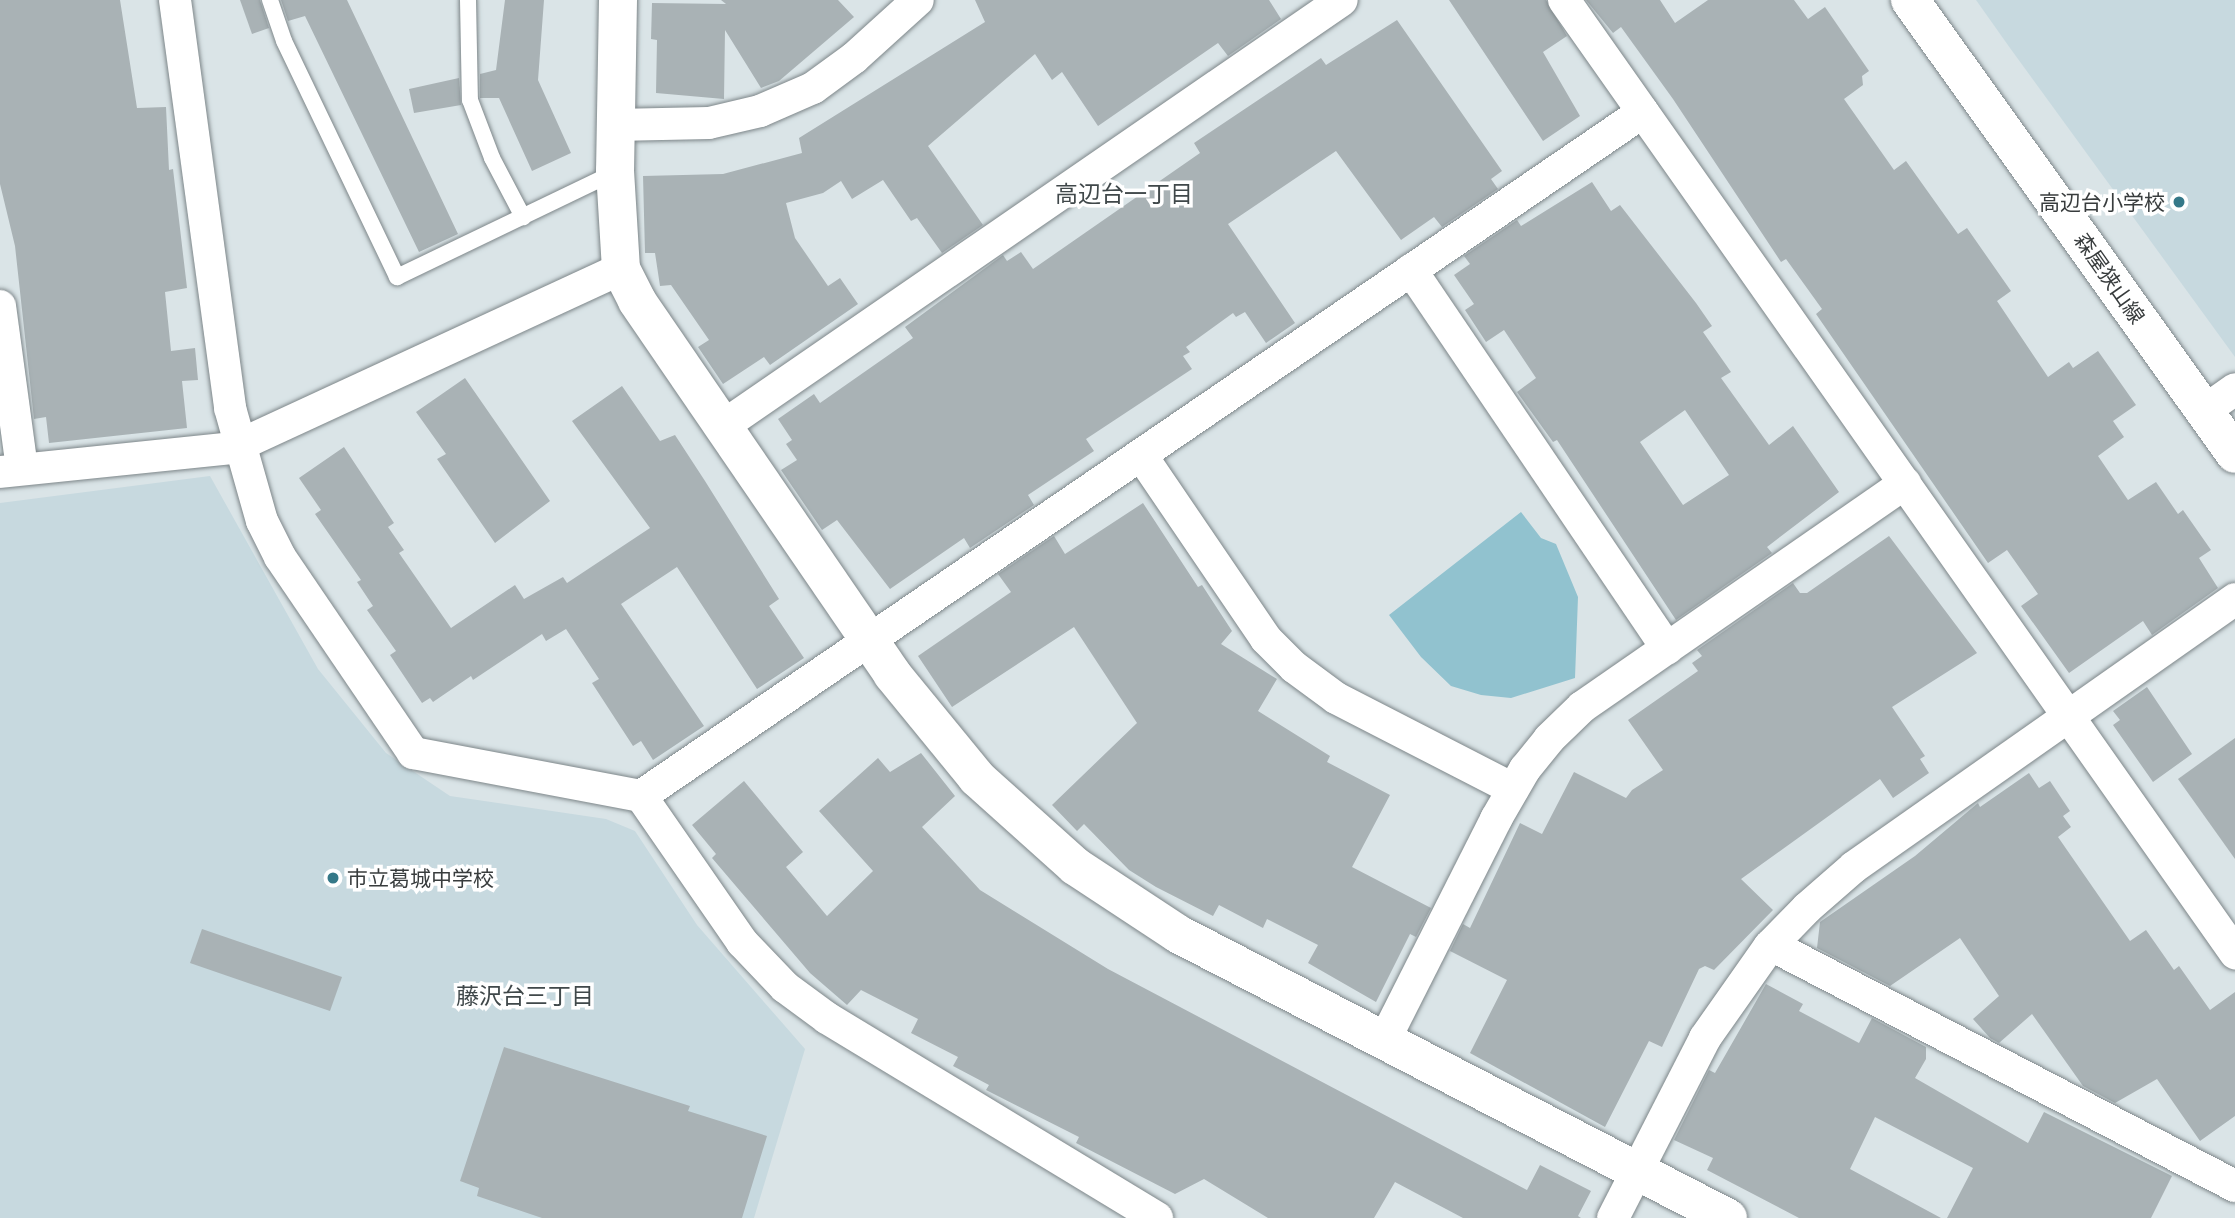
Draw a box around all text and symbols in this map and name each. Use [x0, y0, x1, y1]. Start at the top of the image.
district label: 高辺台一丁目 [1055, 179, 1193, 207]
place label: 高辺台小学校 [2039, 189, 2165, 215]
marker: 高辺台小学校 [2171, 194, 2187, 210]
street label: 森屋狭山線 [2070, 228, 2150, 328]
place label: 市立葛城中学校 [347, 865, 494, 891]
marker: 市立葛城中学校 [325, 870, 341, 886]
district label: 藤沢台三丁目 [456, 981, 594, 1009]

